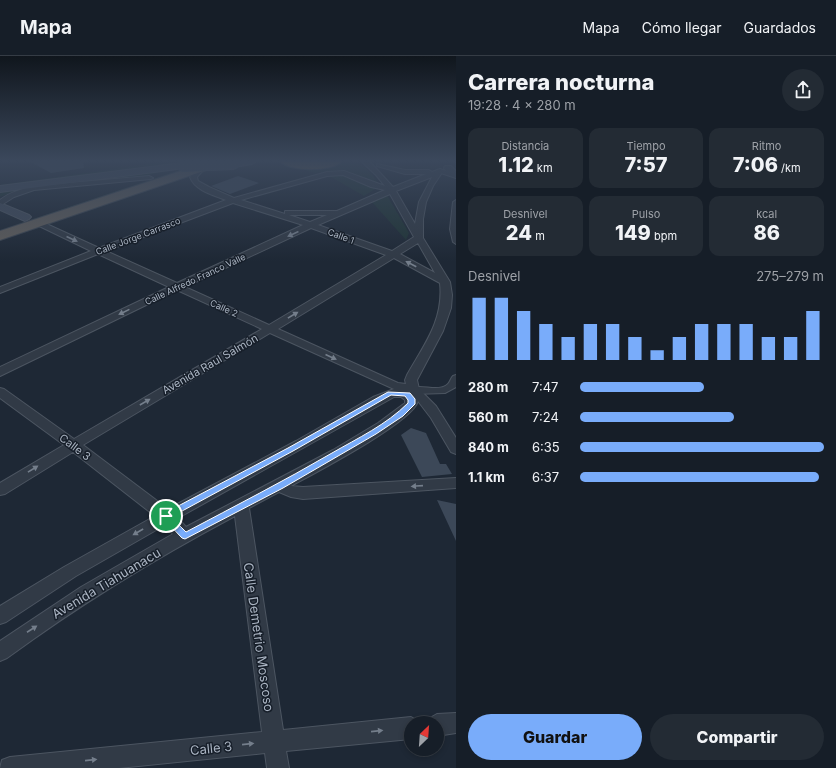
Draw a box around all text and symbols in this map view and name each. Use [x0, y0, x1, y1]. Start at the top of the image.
text: Mapa [20, 16, 72, 39]
text: Mapa [583, 19, 620, 36]
text: Cómo llegar [642, 19, 722, 36]
text: Guardados [744, 19, 816, 36]
text: Carrera nocturna [468, 69, 654, 95]
button: share [782, 69, 824, 111]
text: 19:28 · 4 × 280 m [468, 97, 576, 113]
text: Distancia [501, 139, 549, 153]
text: Tiempo [626, 139, 666, 153]
text: Ritmo [752, 139, 781, 153]
text: 1.12 [498, 153, 534, 177]
text: 7:57 [625, 153, 667, 177]
text: 7:06 [733, 153, 778, 177]
text: km [534, 161, 553, 175]
text: /km [778, 161, 801, 175]
text: Desnivel [503, 207, 548, 221]
text: Pulso [632, 207, 660, 221]
text: kcal [756, 207, 777, 221]
street label: Calle Jorge Carrasco [94, 215, 182, 257]
text: 24 [506, 221, 532, 245]
text: 149 [615, 221, 651, 245]
text: 86 [753, 221, 780, 245]
street label: Calle 1 [326, 226, 356, 246]
text: m [532, 229, 545, 243]
text: bpm [651, 229, 677, 243]
one-way arrow [286, 231, 298, 237]
one-way arrow [67, 237, 79, 243]
street label: Calle Alfredo Franco Valle [143, 251, 247, 307]
one-way arrow [405, 261, 416, 267]
text: Desnivel [468, 268, 520, 284]
text: 275–279 m [756, 268, 824, 284]
street label: Calle 2 [208, 297, 240, 319]
one-way arrow [118, 309, 130, 315]
one-way arrow [288, 311, 298, 319]
street label: Avenida Raul Salmón [160, 331, 260, 397]
one-way arrow [325, 354, 336, 360]
text: 280 m [468, 379, 508, 395]
text: 7:47 [532, 379, 558, 395]
one-way arrow [139, 399, 150, 406]
text: 560 m [468, 409, 508, 425]
text: 7:24 [532, 409, 559, 425]
street label: Calle 3 [56, 431, 94, 463]
text: 840 m [468, 439, 509, 455]
text: 6:35 [532, 439, 560, 455]
one-way arrow [28, 465, 38, 473]
text: 1.1 km [468, 469, 505, 485]
text: 6:37 [532, 469, 559, 485]
one-way arrow [410, 483, 423, 489]
pin [149, 499, 183, 533]
icon: arrive [155, 505, 177, 527]
one-way arrow [132, 529, 144, 536]
street label: Avenida Tiahuanacu [49, 544, 163, 622]
street label: Calle Demetrio Moscoso [241, 561, 277, 713]
one-way arrow [27, 625, 37, 633]
button: Guardar [468, 714, 642, 760]
button: Compartir [650, 714, 824, 760]
north arrow [404, 716, 444, 756]
map controls [404, 716, 444, 756]
one-way arrow [371, 728, 383, 734]
street label: Calle 3 [189, 738, 233, 758]
one-way arrow [242, 741, 254, 747]
one-way arrow [85, 757, 97, 763]

